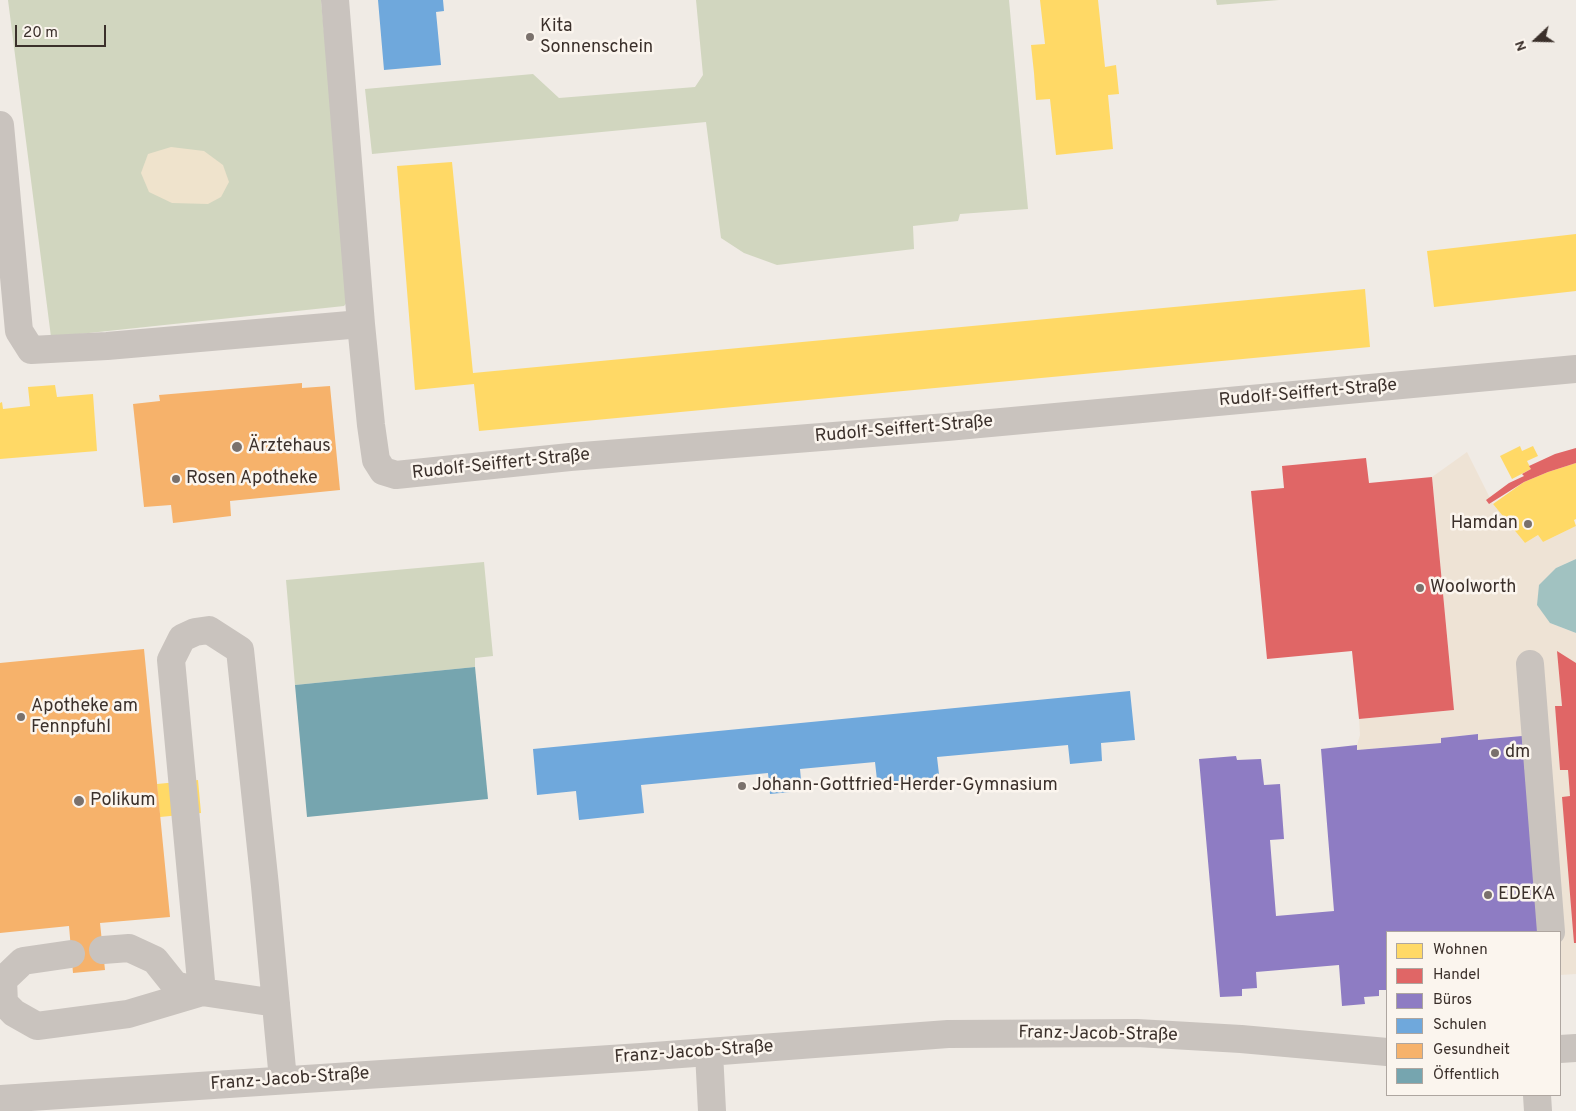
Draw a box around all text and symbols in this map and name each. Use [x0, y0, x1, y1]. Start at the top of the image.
scale bar [18, 15, 109, 47]
north arrow [1511, 15, 1561, 65]
place label: Kita Sonnenschein [540, 16, 653, 58]
text: 20 m [23, 24, 58, 43]
marker: Kita Sonnenschein [524, 31, 536, 43]
text: N [1512, 38, 1531, 53]
street label: Rudolf-Seiffert-Straße [1218, 375, 1398, 413]
street label: Rudolf-Seiffert-Straße [814, 411, 994, 449]
place label: Ärztehaus [248, 436, 331, 458]
marker: Ärztehaus [230, 440, 244, 454]
street label: Rudolf-Seiffert-Straße [411, 445, 591, 485]
place label: Rosen Apotheke [186, 468, 318, 490]
marker: Rosen Apotheke [170, 473, 182, 485]
place label: Hamdan [1451, 513, 1518, 535]
marker: Hamdan [1522, 518, 1534, 530]
place label: Woolworth [1430, 577, 1516, 599]
marker: Woolworth [1414, 582, 1426, 594]
place label: Apotheke am Fennpfuhl [31, 696, 138, 739]
marker: Apotheke am Fennpfuhl [15, 711, 27, 723]
place label: dm [1505, 742, 1530, 764]
marker: dm [1489, 747, 1501, 759]
place label: Johann-Gottfried-Herder-Gymnasium [752, 775, 1058, 797]
marker: Johann-Gottfried-Herder-Gymnasium [736, 780, 748, 792]
place label: Polikum [90, 790, 156, 812]
marker: Polikum [72, 794, 86, 808]
place label: EDEKA [1498, 884, 1556, 906]
marker: EDEKA [1482, 889, 1494, 901]
legend [1386, 931, 1561, 1096]
text: Wohnen [1433, 941, 1488, 960]
text: Handel [1433, 966, 1480, 985]
text: Büros [1433, 991, 1472, 1010]
text: Schulen [1433, 1016, 1487, 1035]
street label: Franz-Jacob-Straße [1018, 1023, 1178, 1047]
street label: Franz-Jacob-Straße [614, 1037, 774, 1069]
text: Gesundheit [1433, 1041, 1510, 1060]
street label: Franz-Jacob-Straße [210, 1064, 370, 1096]
text: Öffentlich [1433, 1066, 1500, 1085]

